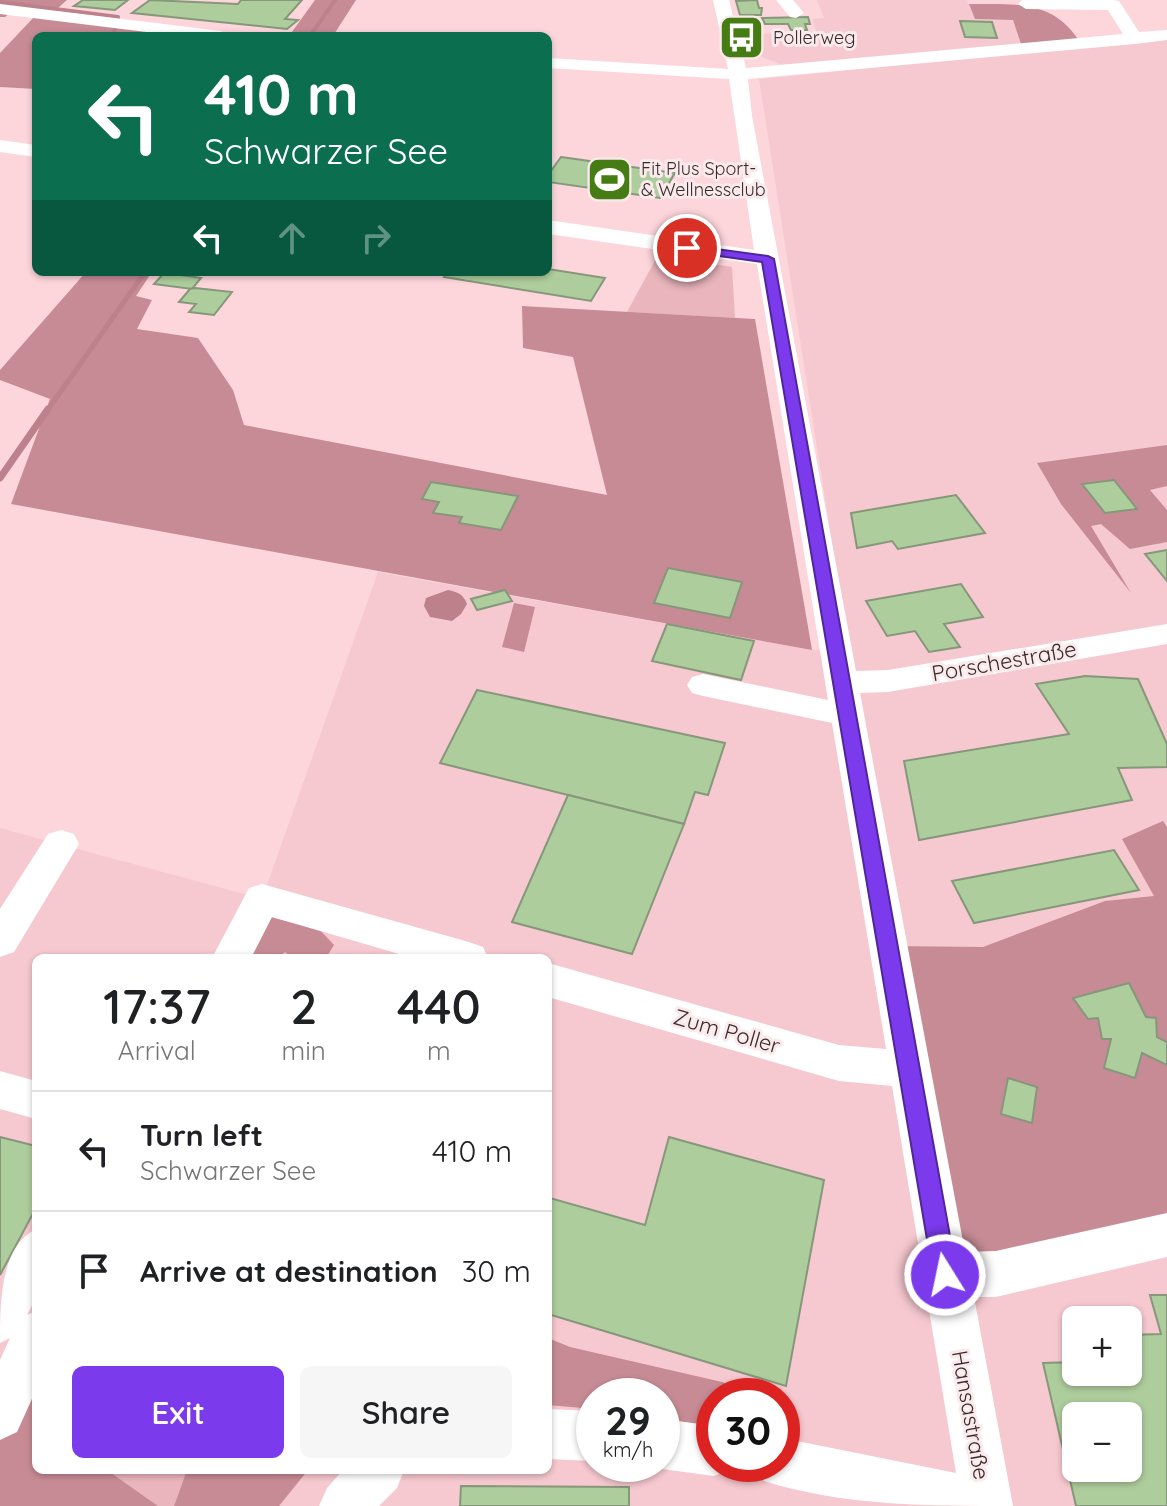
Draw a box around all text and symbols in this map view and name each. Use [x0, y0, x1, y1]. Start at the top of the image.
bus stop icon: Pollerweg [718, 14, 766, 62]
place label: Pollerweg [773, 26, 855, 49]
text: 410 m [204, 59, 359, 129]
icon: left [72, 64, 176, 168]
text: Schwarzer See [204, 128, 448, 173]
sports icon: Fit Plus Sport- & Wellnessclub [586, 155, 634, 203]
place label: Fit Plus Sport- & Wellnessclub [641, 157, 766, 201]
pin [653, 214, 721, 282]
icon: left [186, 216, 230, 260]
icon: ahead [270, 216, 314, 260]
icon: right [354, 216, 398, 260]
icon: arrive [665, 226, 709, 270]
street label: Porschestraße [929, 635, 1079, 687]
text: 17:37 [103, 976, 210, 1036]
text: 2 [290, 976, 317, 1036]
text: 440 [397, 976, 481, 1036]
street label: Zum Poller [670, 1002, 784, 1060]
text: Arrival [118, 1034, 196, 1067]
text: min [282, 1034, 326, 1067]
text: m [427, 1034, 451, 1067]
text: Turn left [140, 1116, 263, 1154]
icon: left [72, 1129, 116, 1173]
text: 410 m [432, 1132, 512, 1170]
text: Schwarzer See [140, 1154, 316, 1187]
position arrow [903, 1233, 987, 1317]
icon: arrive [72, 1249, 116, 1293]
text: Arrive at destination [140, 1252, 438, 1290]
text: 30 m [462, 1252, 531, 1290]
map controls [1062, 1306, 1142, 1482]
button: + [1062, 1306, 1142, 1386]
street label: Hansastraße [946, 1348, 996, 1482]
button: Exit [72, 1366, 284, 1458]
button: Share [300, 1366, 512, 1458]
speed limit sign: 30 [696, 1378, 800, 1482]
text: 29 [605, 1395, 651, 1445]
button: − [1062, 1402, 1142, 1482]
text: km/h [603, 1437, 653, 1462]

